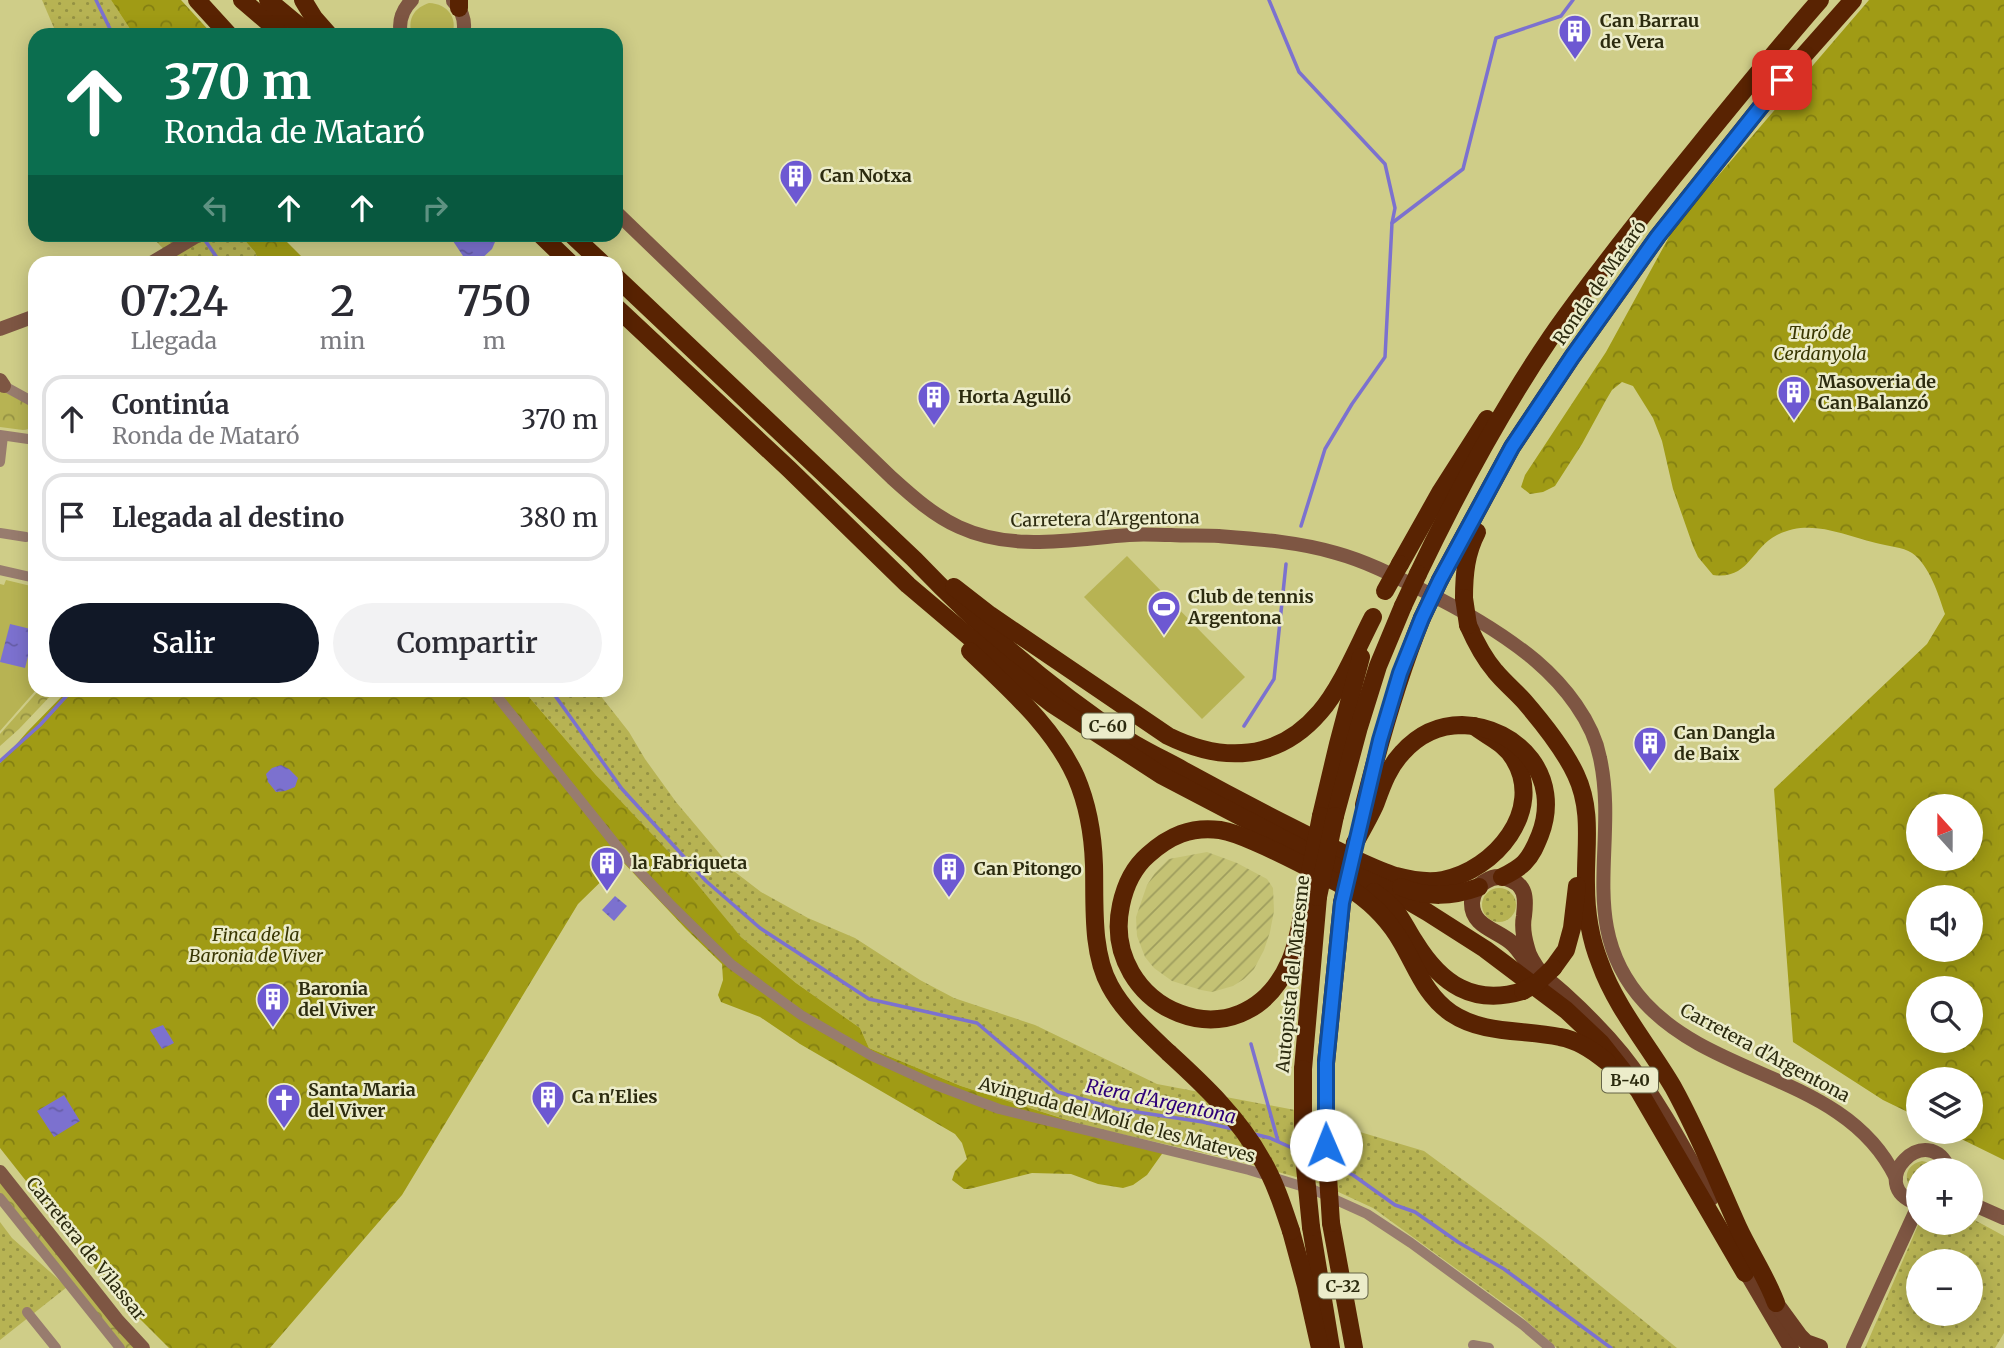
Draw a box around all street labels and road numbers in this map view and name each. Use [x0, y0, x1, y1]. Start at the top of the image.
street label: Ronda de Mataró [1548, 216, 1651, 349]
street label: Carretera d'Argentona [1010, 505, 1200, 532]
road number: C-60 [1082, 713, 1134, 738]
street label: Autopista del Maresme [1271, 874, 1314, 1075]
street label: Carretera d'Argentona [1676, 998, 1854, 1107]
road number: B-40 [1602, 1068, 1658, 1092]
street label: Avinguda del Molí de les Mateves [975, 1071, 1258, 1168]
street label: Carretera de Vilassar [21, 1172, 151, 1325]
road number: C-32 [1318, 1274, 1368, 1298]

